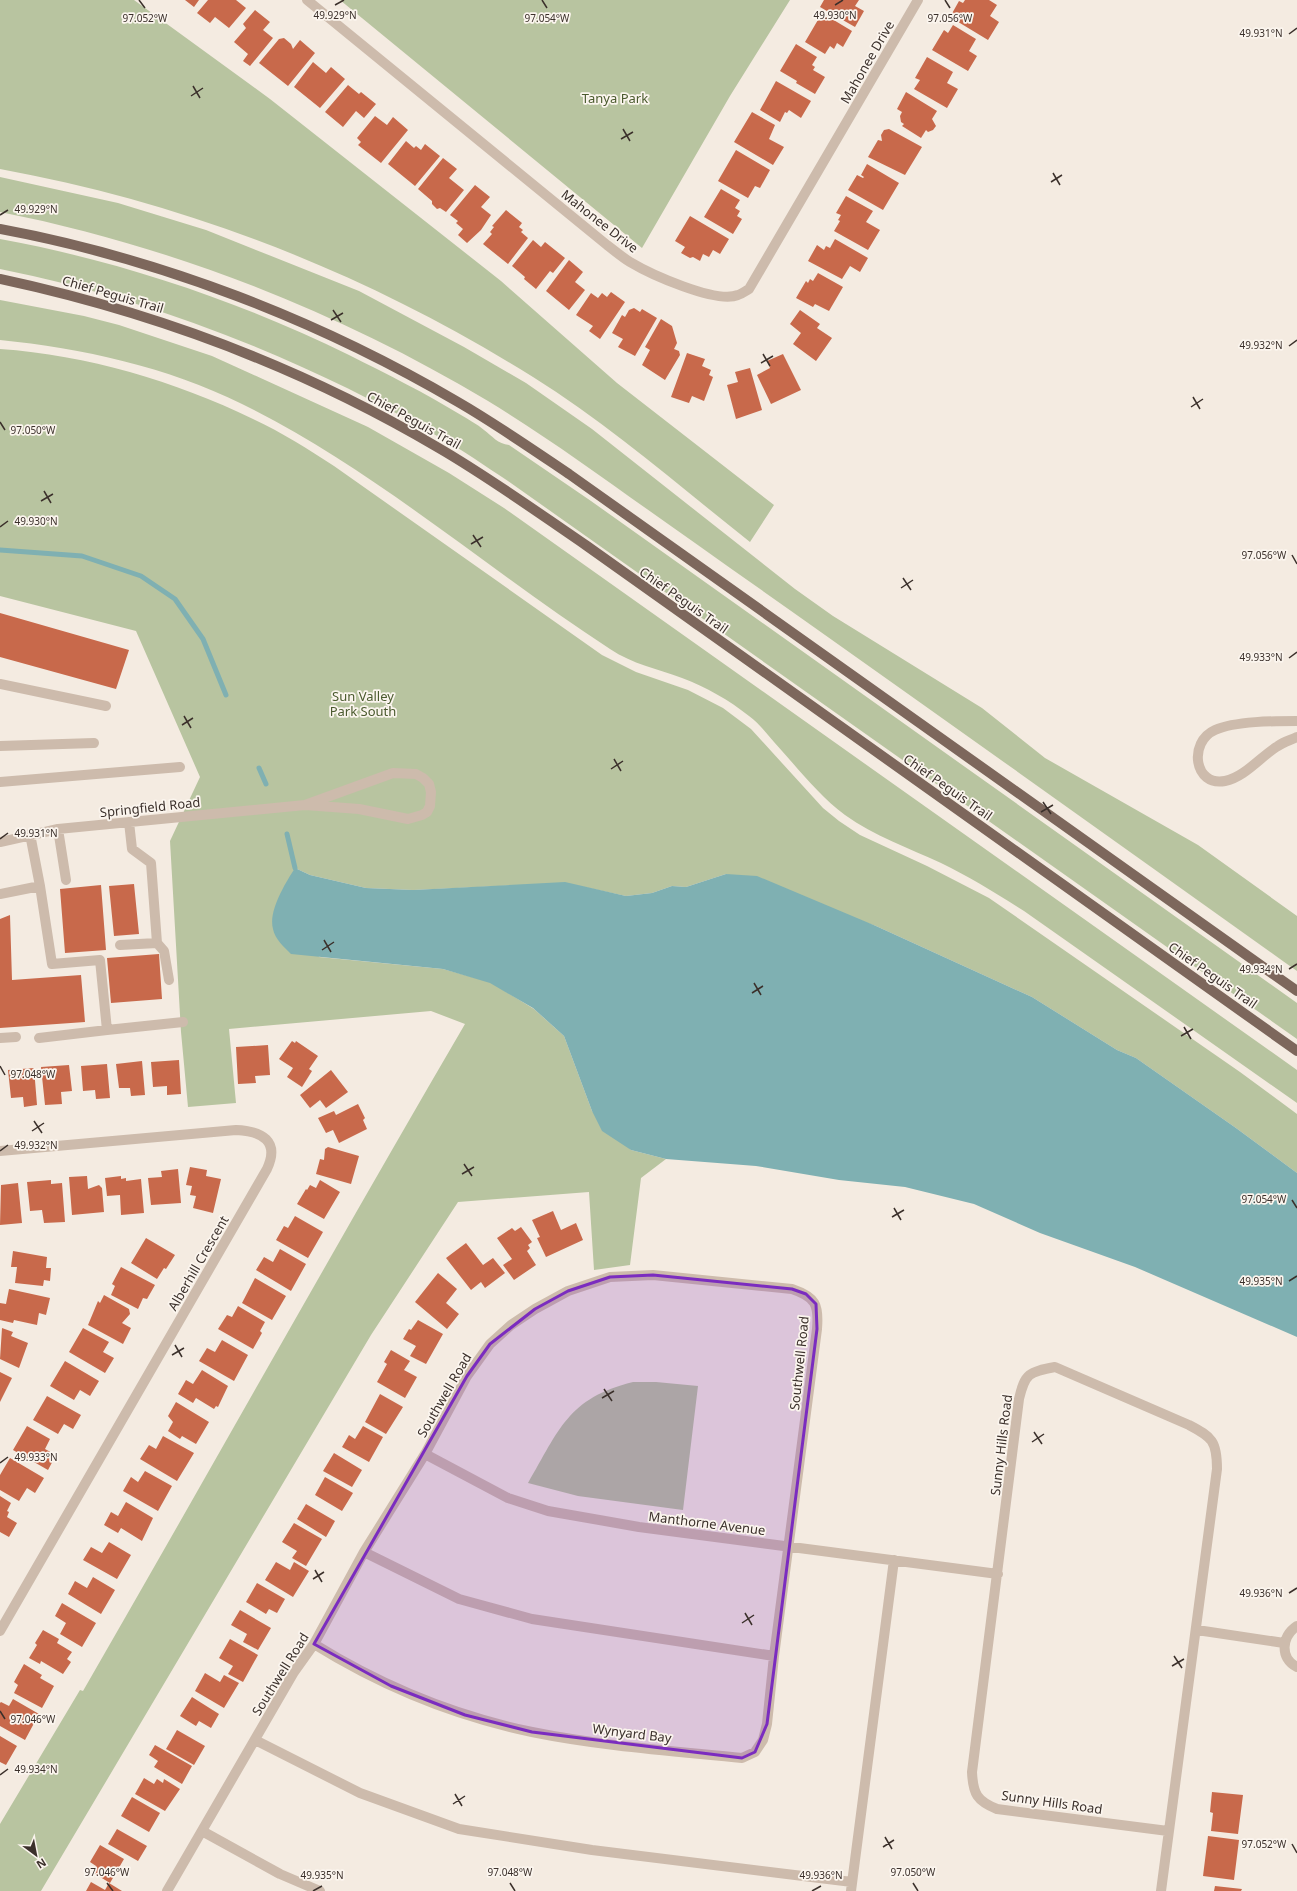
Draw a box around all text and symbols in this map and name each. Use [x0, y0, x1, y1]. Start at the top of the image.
text: 49.929°N [313, 8, 357, 22]
text: 49.930°N [813, 8, 857, 22]
text: 97.052°W [123, 11, 168, 25]
text: 97.054°W [525, 11, 570, 25]
text: 97.056°W [928, 11, 973, 25]
street label: Mahonee Drive [836, 17, 898, 107]
text: 49.931°N [1239, 26, 1283, 40]
park label: Tanya Park [582, 89, 648, 107]
street label: Mahonee Drive [558, 185, 642, 257]
text: 49.929°N [14, 202, 58, 216]
street label: Chief Peguis Trail [60, 271, 166, 317]
text: 49.932°N [1239, 338, 1283, 352]
street label: Chief Peguis Trail [364, 387, 464, 453]
text: 97.050°W [11, 423, 56, 437]
text: 49.930°N [14, 514, 58, 528]
text: 97.056°W [1242, 548, 1287, 562]
street label: Chief Peguis Trail [636, 563, 732, 637]
text: 49.933°N [1239, 650, 1283, 664]
park label: Sun Valley Park South [330, 687, 396, 720]
street label: Chief Peguis Trail [900, 750, 996, 824]
street label: Springfield Road [99, 793, 201, 821]
text: 49.931°N [14, 826, 58, 840]
street label: Chief Peguis Trail [1165, 938, 1261, 1012]
text: 49.934°N [1239, 962, 1283, 976]
text: 97.048°W [11, 1067, 56, 1081]
text: 49.932°N [14, 1138, 58, 1152]
text: 97.054°W [1242, 1192, 1287, 1206]
street label: Alberhill Crescent [163, 1212, 233, 1314]
text: 49.935°N [1239, 1274, 1283, 1288]
street label: Southwell Road [785, 1315, 813, 1411]
street label: Southwell Road [413, 1350, 475, 1440]
street label: Sunny Hills Road [986, 1393, 1016, 1497]
text: 49.933°N [14, 1450, 58, 1464]
street label: Manthorne Avenue [648, 1507, 766, 1539]
text: 49.936°N [1239, 1586, 1283, 1600]
street label: Southwell Road [247, 1629, 313, 1719]
text: 97.046°W [11, 1712, 56, 1726]
street label: Wynyard Bay [591, 1719, 673, 1747]
text: 49.934°N [14, 1762, 58, 1776]
street label: Sunny Hills Road [1000, 1786, 1104, 1818]
north arrow [16, 1835, 56, 1875]
text: 97.052°W [1242, 1837, 1287, 1851]
text: N [34, 1855, 49, 1873]
text: 97.046°W [85, 1865, 130, 1879]
text: 97.048°W [488, 1865, 533, 1879]
text: 97.050°W [891, 1865, 936, 1879]
text: 49.935°N [300, 1868, 344, 1882]
text: 49.936°N [799, 1868, 843, 1882]

